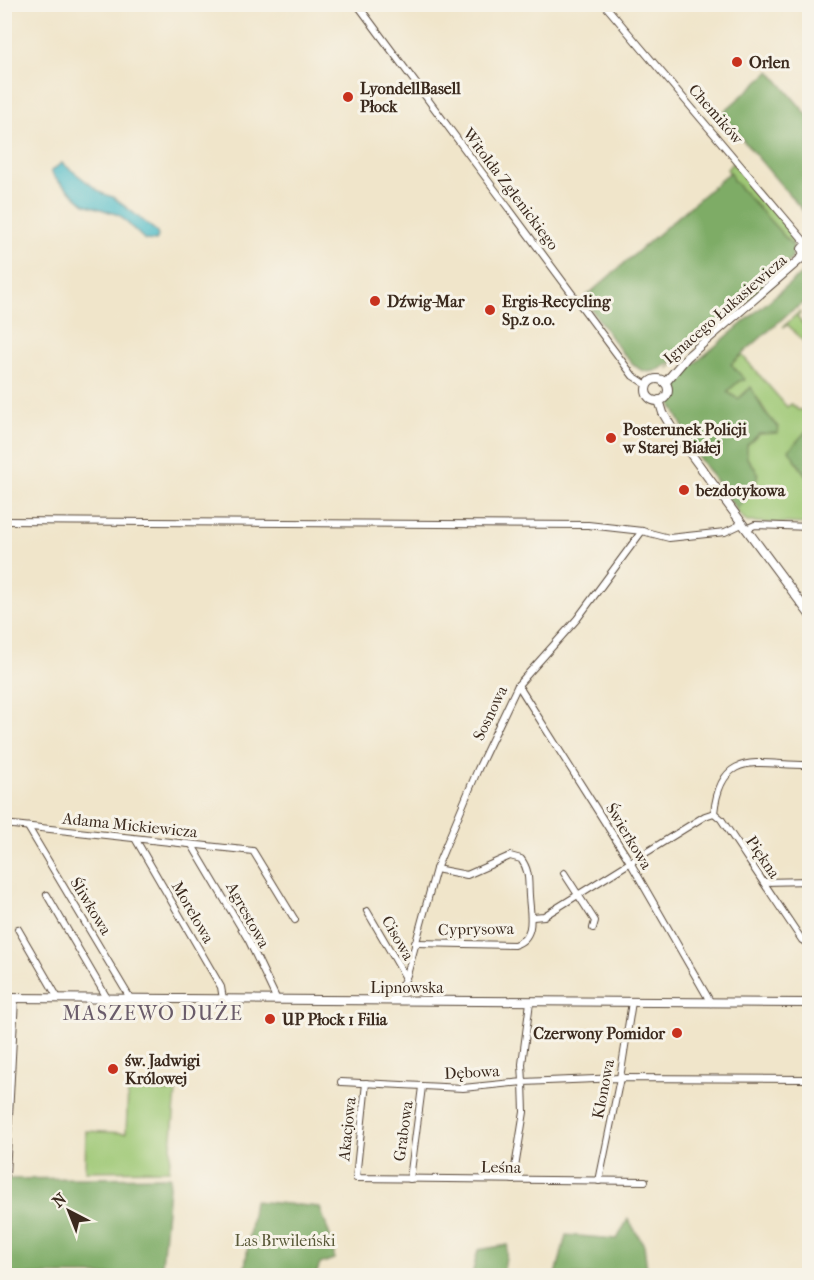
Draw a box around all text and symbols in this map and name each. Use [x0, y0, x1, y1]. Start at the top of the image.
place label: Orlen [749, 53, 791, 72]
marker: Orlen [730, 55, 744, 69]
place label: LyondellBasell Płock [360, 79, 461, 116]
street label: Chemików [685, 80, 748, 149]
marker: LyondellBasell Płock [341, 90, 355, 104]
street label: Witolda Zglenickiego [458, 124, 563, 254]
street label: Ignacego Łukasiewicza [659, 250, 791, 368]
place label: Dźwig-Mar [387, 292, 466, 312]
place label: Ergis-Recycling Sp.z o.o. [502, 292, 611, 330]
marker: Dźwig-Mar [368, 294, 382, 308]
marker: Ergis-Recycling Sp.z o.o. [483, 303, 497, 317]
place label: Posterunek Policji w Starej Białej [622, 420, 747, 457]
marker: Posterunek Policji w Starej Białej [604, 431, 618, 445]
place label: bezdotykowa [695, 481, 786, 501]
marker: bezdotykowa [677, 483, 691, 497]
street label: Sosnowa [469, 682, 512, 743]
street label: Świerkowa [602, 799, 657, 873]
street label: Adama Mickiewicza [61, 808, 199, 842]
street label: Piękna [742, 832, 784, 882]
street label: Śliwkowa [66, 873, 117, 939]
street label: Morelowa [168, 878, 219, 947]
street label: Agrestowa [222, 878, 274, 952]
street label: Cisowa [378, 912, 419, 964]
street label: Cyprysowa [438, 919, 515, 939]
street label: Lipnowska [370, 978, 444, 997]
district label: MASZEWO DUŻE [63, 1001, 243, 1025]
place label: UP Płock 1 Filia [281, 1010, 388, 1029]
marker: UP Płock 1 Filia [263, 1012, 277, 1026]
place label: Czerwony Pomidor [533, 1024, 666, 1044]
marker: Czerwony Pomidor [670, 1026, 684, 1040]
place label: św. Jadwigi Królowej [125, 1051, 201, 1088]
street label: Klonowa [588, 1057, 618, 1120]
street label: Dębowa [444, 1061, 501, 1083]
marker: św. Jadwigi Królowej [106, 1062, 120, 1076]
street label: Akacjowa [334, 1096, 360, 1163]
street label: Grabowa [389, 1099, 417, 1162]
street label: Leśna [481, 1157, 522, 1177]
north arrow [39, 1181, 99, 1241]
text: N [48, 1189, 71, 1211]
park label: Las Brwileński [235, 1231, 336, 1250]

